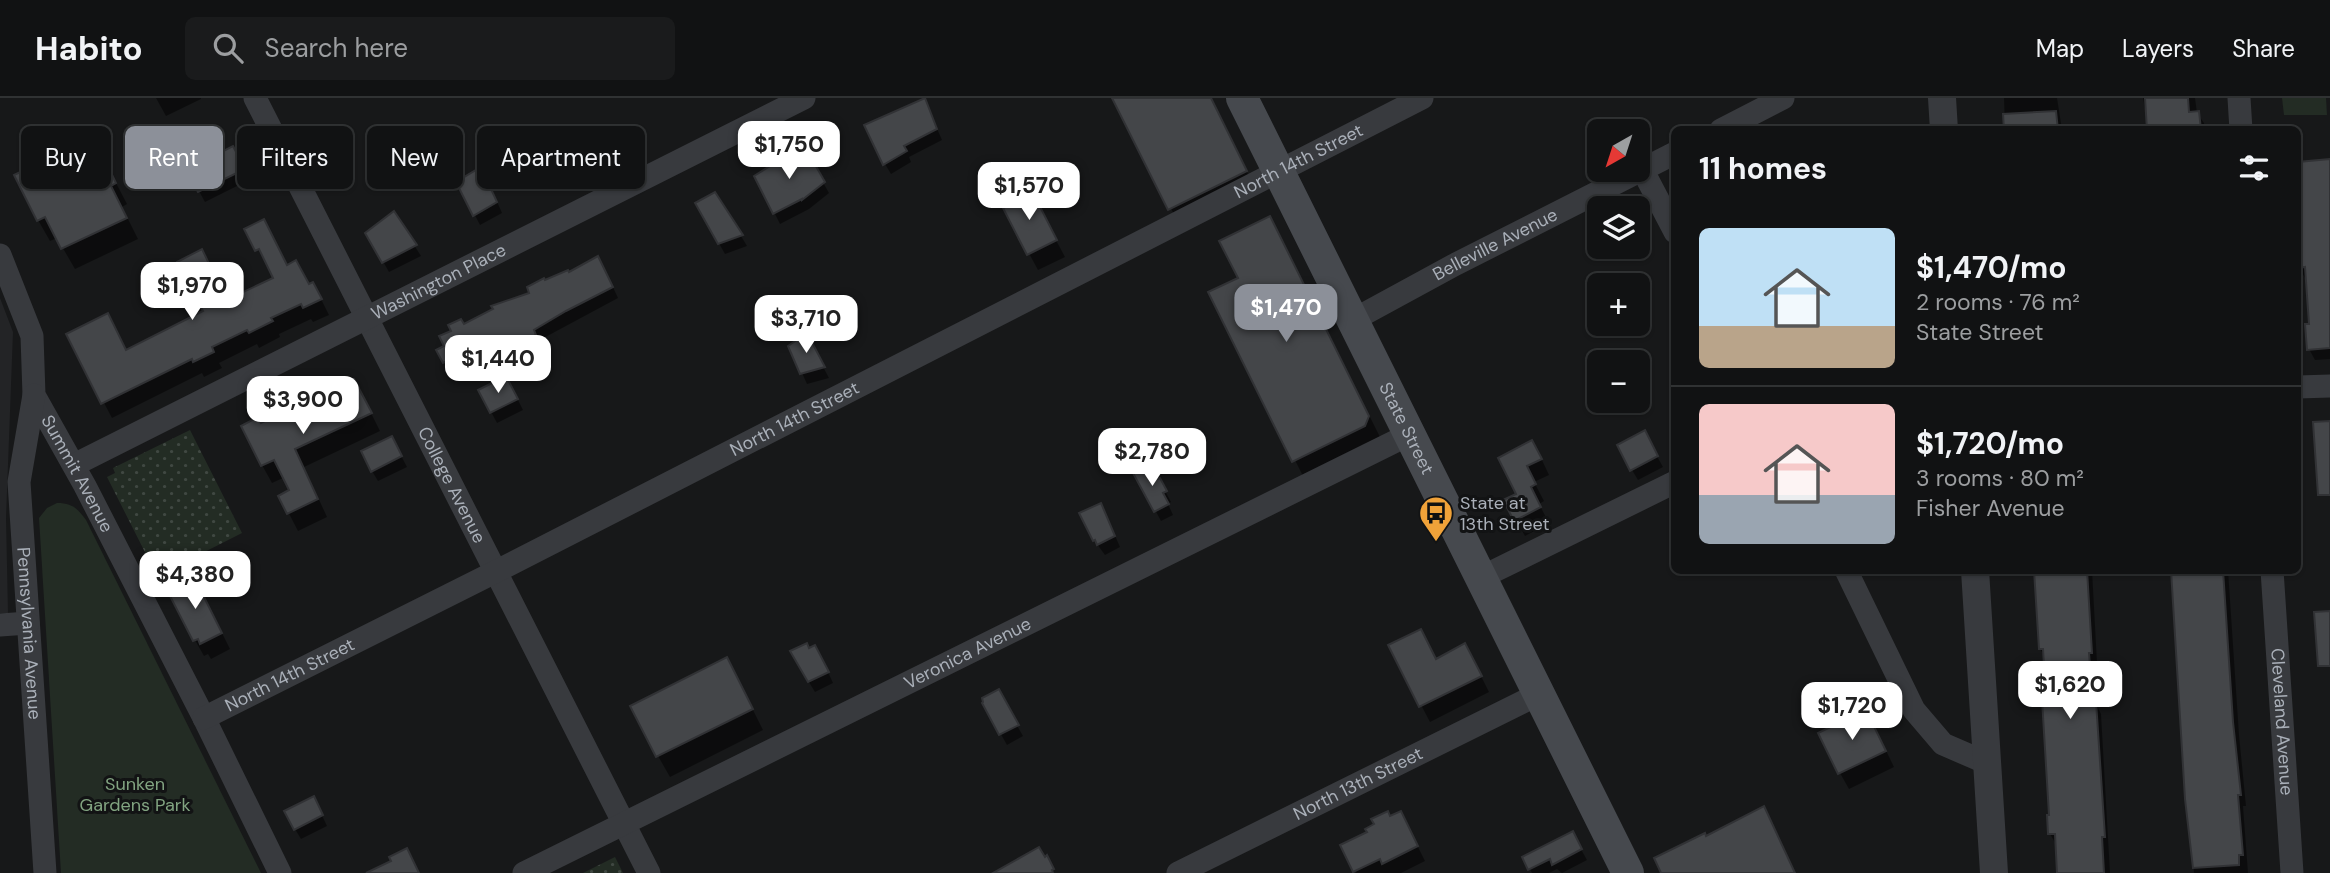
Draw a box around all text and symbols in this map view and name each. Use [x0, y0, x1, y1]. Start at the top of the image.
search box [185, 17, 675, 80]
text: Habito [35, 27, 143, 70]
icon: search [209, 29, 247, 67]
text: Search here [265, 31, 408, 65]
text: Map [2036, 33, 2084, 64]
text: Layers [2122, 33, 2194, 64]
text: Share [2232, 33, 2295, 64]
street label: North 14th Street [1230, 118, 1367, 204]
north arrow [1587, 119, 1650, 182]
map controls [1587, 119, 1650, 413]
pin: $1,750 [732, 122, 846, 181]
chip: Buy [21, 126, 111, 189]
chip: Rent [125, 126, 223, 189]
chip: Filters [237, 126, 353, 189]
chip: New [367, 126, 463, 189]
chip: Apartment [477, 126, 645, 189]
text: $1,750 [754, 129, 824, 159]
text: 11 homes [1699, 149, 1827, 188]
icon: filters [2235, 149, 2273, 187]
pin: $1,570 [972, 162, 1086, 222]
text: $1,570 [994, 170, 1064, 200]
button: layers [1587, 196, 1650, 259]
street label: Belleville Avenue [1428, 203, 1562, 286]
street label: Washington Place [367, 238, 510, 326]
text: $1,470/mo [1916, 248, 2067, 287]
icon: home [1755, 256, 1839, 340]
pin: $1,970 [135, 262, 249, 322]
text: $1,970 [157, 270, 227, 300]
button: + [1587, 273, 1650, 336]
pin: $1,470 [1229, 285, 1343, 344]
text: 2 rooms · 76 m² [1916, 287, 2080, 317]
text: $1,470 [1250, 292, 1322, 322]
pin: $3,710 [749, 296, 863, 355]
text: $3,710 [771, 303, 841, 333]
text: State Street [1916, 317, 2044, 347]
pin: $1,440 [441, 336, 555, 395]
text: $1,440 [461, 343, 535, 373]
button: − [1587, 350, 1650, 413]
pin: $3,900 [246, 376, 360, 436]
street label: North 14th Street [726, 376, 863, 462]
street label: State Street [1373, 378, 1440, 478]
text: $3,900 [263, 384, 343, 414]
street label: Summit Avenue [36, 411, 119, 537]
street label: College Avenue [412, 422, 491, 547]
text: $1,720/mo [1916, 424, 2064, 463]
pin: $2,780 [1095, 428, 1209, 488]
icon: home [1755, 432, 1839, 516]
text: $2,780 [1114, 436, 1190, 466]
text: 3 rooms · 80 m² [1916, 463, 2084, 493]
place label: State at 13th Street [1460, 491, 1549, 536]
text: Fisher Avenue [1916, 493, 2064, 523]
bus stop icon: State at 13th Street [1417, 494, 1455, 543]
street label: Pennsylvania Avenue [11, 546, 47, 720]
pin: $4,380 [138, 552, 252, 611]
text: $4,380 [155, 559, 235, 589]
street label: Veronica Avenue [900, 612, 1035, 695]
street label: North 14th Street [221, 632, 359, 717]
street label: Cleveland Avenue [2265, 647, 2299, 796]
pin: $1,620 [2013, 662, 2127, 721]
text: $1,620 [2034, 669, 2106, 699]
pin: $1,720 [1795, 682, 1909, 742]
text: $1,720 [1817, 690, 1887, 720]
street label: North 13th Street [1289, 742, 1427, 826]
park label: Sunken Gardens Park [80, 772, 190, 817]

